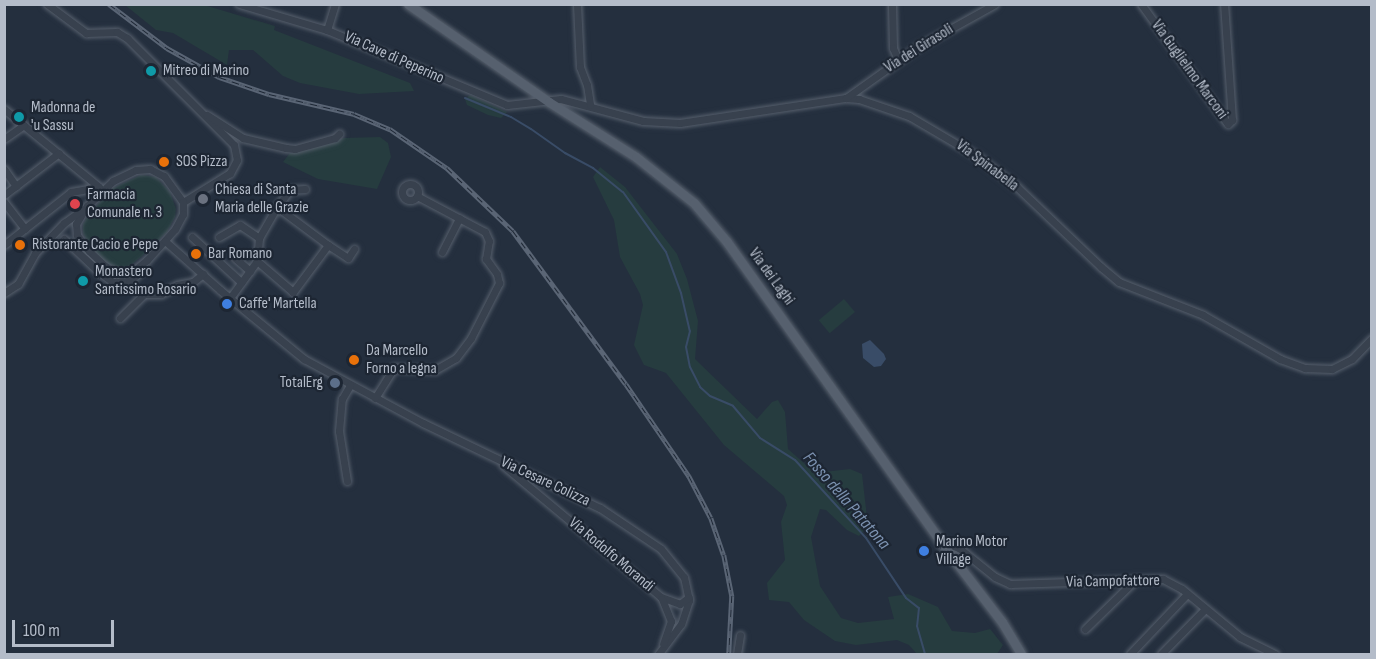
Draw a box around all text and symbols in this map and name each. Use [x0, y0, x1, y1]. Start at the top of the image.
street label: Via Guglielmo Marconi [1147, 17, 1231, 123]
street label: Via dei Girasoli [881, 20, 957, 78]
street label: Via Cave di Peperino [341, 27, 447, 89]
place label: Mitreo di Marino [163, 61, 249, 81]
marker: Mitreo di Marino [144, 64, 158, 78]
place label: Madonna de 'u Sassu [31, 98, 95, 136]
marker: Madonna de 'u Sassu [12, 110, 26, 124]
street label: Via Spinabella [952, 136, 1022, 196]
place label: SOS Pizza [176, 152, 227, 172]
marker: SOS Pizza [157, 155, 171, 169]
place label: Chiesa di Santa Maria delle Grazie [215, 180, 309, 218]
place label: Farmacia Comunale n. 3 [87, 185, 162, 223]
marker: Chiesa di Santa Maria delle Grazie [196, 192, 210, 206]
marker: Farmacia Comunale n. 3 [68, 197, 82, 211]
place label: Ristorante Cacio e Pepe [32, 235, 158, 255]
marker: Ristorante Cacio e Pepe [13, 238, 27, 252]
place label: Bar Romano [208, 244, 272, 264]
street label: Via dei Laghi [744, 245, 798, 309]
marker: Bar Romano [189, 247, 203, 261]
place label: Monastero Santissimo Rosario [95, 262, 196, 300]
marker: Monastero Santissimo Rosario [76, 274, 90, 288]
place label: Caffe' Martella [239, 294, 317, 314]
marker: Caffe' Martella [220, 297, 234, 311]
place label: Da Marcello Forno a legna [366, 341, 437, 379]
marker: Da Marcello Forno a legna [347, 353, 361, 367]
place label: TotalErg [280, 373, 323, 393]
marker: TotalErg [328, 376, 342, 390]
water label: Fosso della Patatona [798, 448, 894, 554]
street label: Via Cesare Colizza [497, 453, 593, 511]
street label: Via Rodolfo Morandi [564, 514, 658, 596]
place label: Marino Motor Village [936, 532, 1007, 570]
marker: Marino Motor Village [917, 544, 931, 558]
street label: Via Campofattore [1066, 572, 1160, 592]
scale bar [15, 608, 117, 646]
text: 100 m [23, 620, 60, 641]

